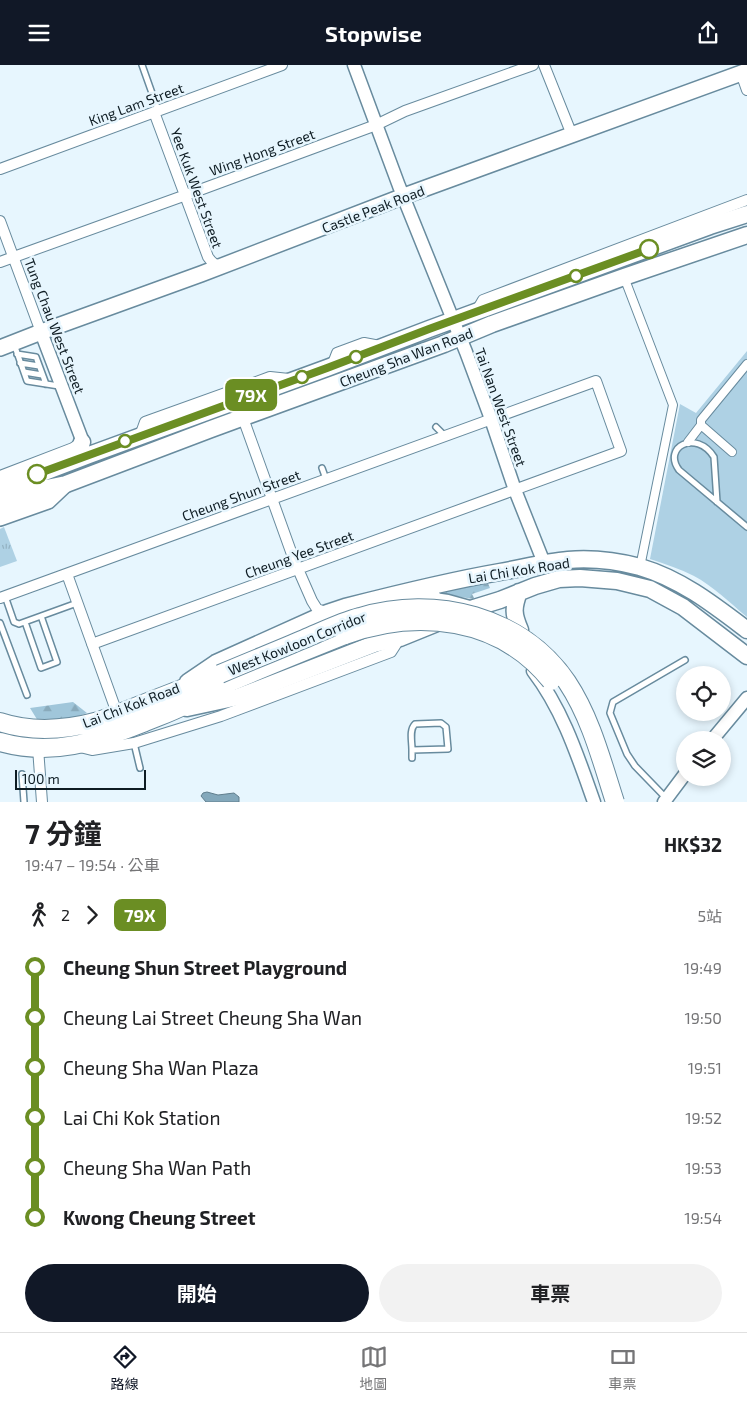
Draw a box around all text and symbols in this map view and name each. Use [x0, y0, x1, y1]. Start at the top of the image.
icon: menu [25, 19, 53, 47]
icon: share [694, 19, 722, 47]
text: Stopwise [325, 20, 422, 46]
street label: King Lam Street [86, 79, 186, 129]
street label: Wing Hong Street [207, 125, 317, 179]
street label: Yee Kuk West Street [167, 126, 227, 250]
street label: Castle Peak Road [319, 182, 427, 236]
unlabelled marker [639, 239, 659, 259]
street label: Tung Chau West Street [21, 256, 89, 396]
unlabelled marker [569, 269, 583, 283]
street label: Cheung Sha Wan Road [337, 324, 475, 390]
street label: Tai Nan West Street [472, 345, 530, 469]
unlabelled marker [349, 350, 363, 364]
unlabelled marker [295, 370, 309, 384]
line badge: 79X [222, 379, 280, 411]
text: 79X [235, 384, 267, 406]
unlabelled marker [118, 434, 132, 448]
unlabelled marker [27, 464, 47, 484]
street label: Cheung Shun Street [179, 466, 303, 524]
street label: Cheung Yee Street [242, 526, 356, 582]
street label: Lai Chi Kok Road [467, 554, 571, 586]
street label: West Kowloon Corridor [226, 607, 369, 678]
map controls [676, 666, 731, 786]
button: locate [676, 666, 731, 721]
street label: Lai Chi Kok Road [80, 679, 182, 731]
button: layers [676, 731, 731, 786]
scale bar [15, 767, 146, 790]
text: 100 m [22, 770, 60, 787]
text: 7 分鐘 [25, 816, 102, 850]
text: HK$32 [664, 833, 722, 856]
text: 19:47 – 19:54 · 公車 [25, 855, 160, 874]
icon: walk [25, 901, 53, 929]
icon: forward [78, 901, 106, 929]
text: 79X [124, 904, 156, 926]
text: 2 [61, 905, 70, 924]
text: 5站 [697, 906, 722, 925]
text: Cheung Shun Street Playground [63, 956, 347, 979]
text: 19:49 [684, 958, 722, 977]
text: Cheung Lai Street Cheung Sha Wan [63, 1006, 362, 1029]
text: 19:50 [684, 1008, 722, 1027]
text: Cheung Sha Wan Plaza [63, 1056, 259, 1079]
text: 19:51 [688, 1058, 722, 1077]
text: Lai Chi Kok Station [63, 1106, 220, 1129]
text: 19:52 [685, 1108, 722, 1127]
text: Cheung Sha Wan Path [63, 1156, 251, 1179]
text: 19:53 [685, 1158, 722, 1177]
text: Kwong Cheung Street [63, 1206, 256, 1229]
text: 19:54 [684, 1208, 722, 1227]
button: 開始 [25, 1264, 369, 1322]
button: 車票 [379, 1264, 722, 1322]
tab: 路線 [111, 1343, 139, 1393]
tab: 地圖 [360, 1343, 388, 1393]
tab: 車票 [609, 1343, 637, 1393]

